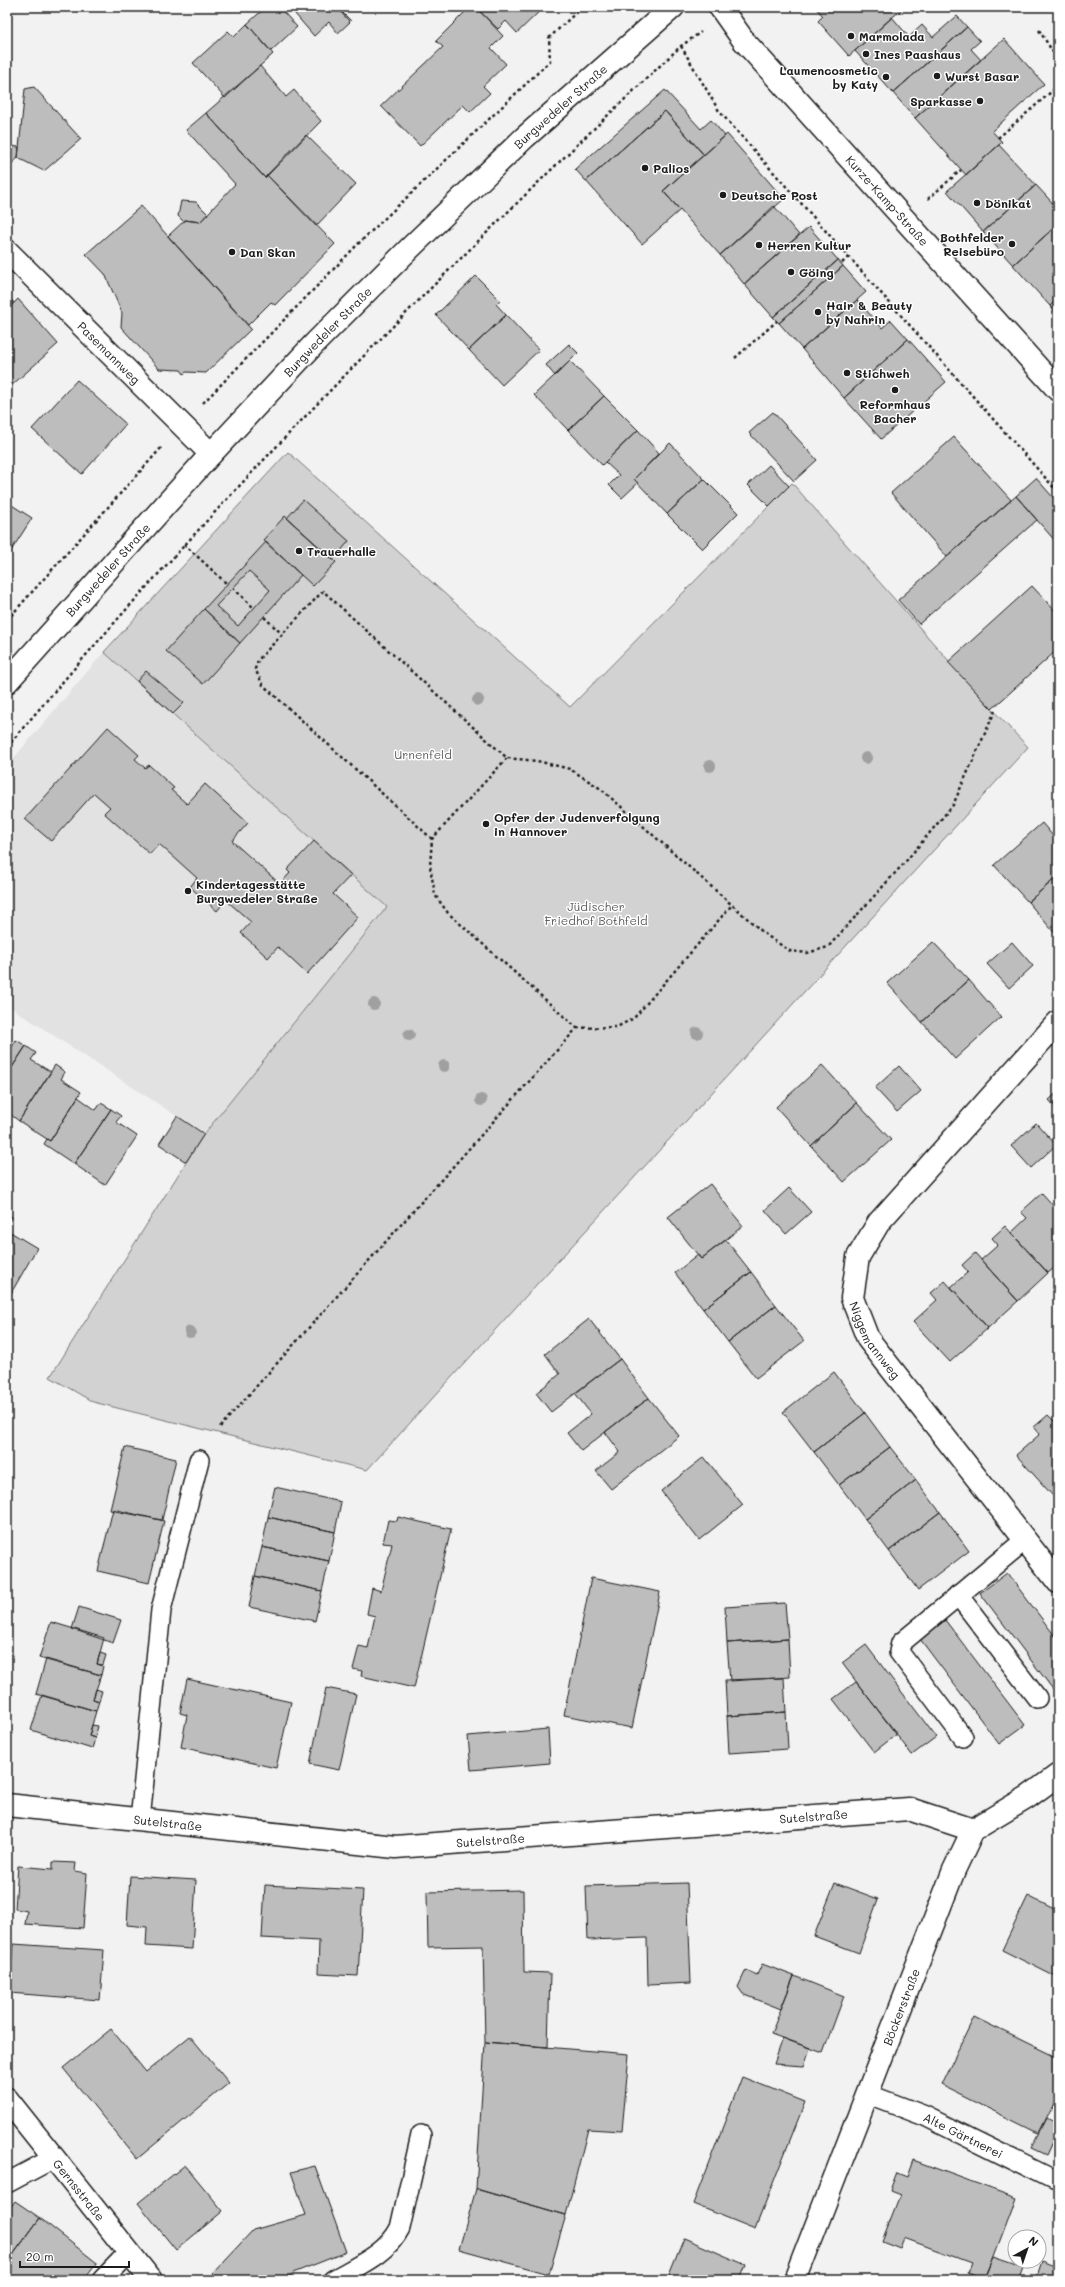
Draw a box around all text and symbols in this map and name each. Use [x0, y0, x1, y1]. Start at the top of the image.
place label: Marmolada [859, 28, 925, 44]
marker: Marmolada [846, 31, 856, 41]
place label: Ines Paashaus [874, 46, 961, 62]
marker: Ines Paashaus [861, 49, 871, 59]
street label: Burgwedeler Straße [510, 61, 610, 152]
place label: Laumencosmetic by Katy [779, 62, 878, 92]
place label: Wurst Basar [945, 68, 1019, 84]
marker: Wurst Basar [932, 71, 942, 81]
marker: Laumencosmetic by Katy [881, 72, 891, 82]
place label: Sparkasse [910, 93, 972, 109]
marker: Sparkasse [975, 96, 985, 106]
street label: Kurze-Kamp-Straße [842, 152, 932, 249]
place label: Palios [653, 160, 689, 176]
marker: Palios [640, 163, 650, 173]
place label: Deutsche Post [731, 187, 818, 203]
marker: Deutsche Post [718, 190, 728, 200]
place label: Dönikat [985, 195, 1031, 211]
marker: Dönikat [972, 198, 982, 208]
place label: Bothfelder Reisebüro [940, 229, 1004, 259]
place label: Herren Kultur [767, 237, 851, 253]
marker: Bothfelder Reisebüro [1007, 239, 1017, 249]
marker: Herren Kultur [754, 240, 764, 250]
place label: Dan Skan [240, 244, 296, 260]
marker: Dan Skan [227, 247, 237, 257]
place label: Göing [799, 264, 834, 280]
marker: Göing [786, 267, 796, 277]
street label: Burgwedeler Straße [280, 283, 375, 380]
place label: Hair & Beauty by Nahrin [826, 297, 913, 327]
marker: Hair & Beauty by Nahrin [813, 307, 823, 317]
street label: Pasemannweg [74, 318, 144, 387]
place label: Stichweh [855, 365, 909, 381]
marker: Stichweh [842, 368, 852, 378]
marker: Reformhaus Bacher [890, 385, 900, 395]
place label: Reformhaus Bacher [860, 396, 930, 426]
street label: Burgwedeler Straße [62, 520, 154, 619]
place label: Trauerhalle [307, 543, 376, 559]
marker: Trauerhalle [294, 546, 304, 556]
park label: Urnenfeld [394, 746, 452, 762]
place label: Opfer der Judenverfolgung in Hannover [494, 809, 660, 839]
marker: Opfer der Judenverfolgung in Hannover [481, 819, 491, 829]
place label: Kindertagesstätte Burgwedeler Straße [196, 876, 318, 906]
marker: Kindertagesstätte Burgwedeler Straße [183, 886, 193, 896]
park label: Jüdischer Friedhof Bothfeld [544, 898, 648, 928]
street label: Niggemannweg [846, 1299, 904, 1382]
street label: Sutelstraße [779, 1806, 848, 1827]
street label: Sutelstraße [133, 1811, 203, 1834]
street label: Sutelstraße [456, 1829, 525, 1850]
street label: Böckerstraße [879, 1966, 923, 2048]
street label: Alte Gärtnerei [921, 2109, 1006, 2162]
street label: Gernsstraße [50, 2156, 109, 2224]
north arrow [1007, 2229, 1047, 2269]
text: N [1026, 2233, 1042, 2249]
scale bar [20, 2243, 129, 2269]
text: 20 m [26, 2248, 54, 2264]

